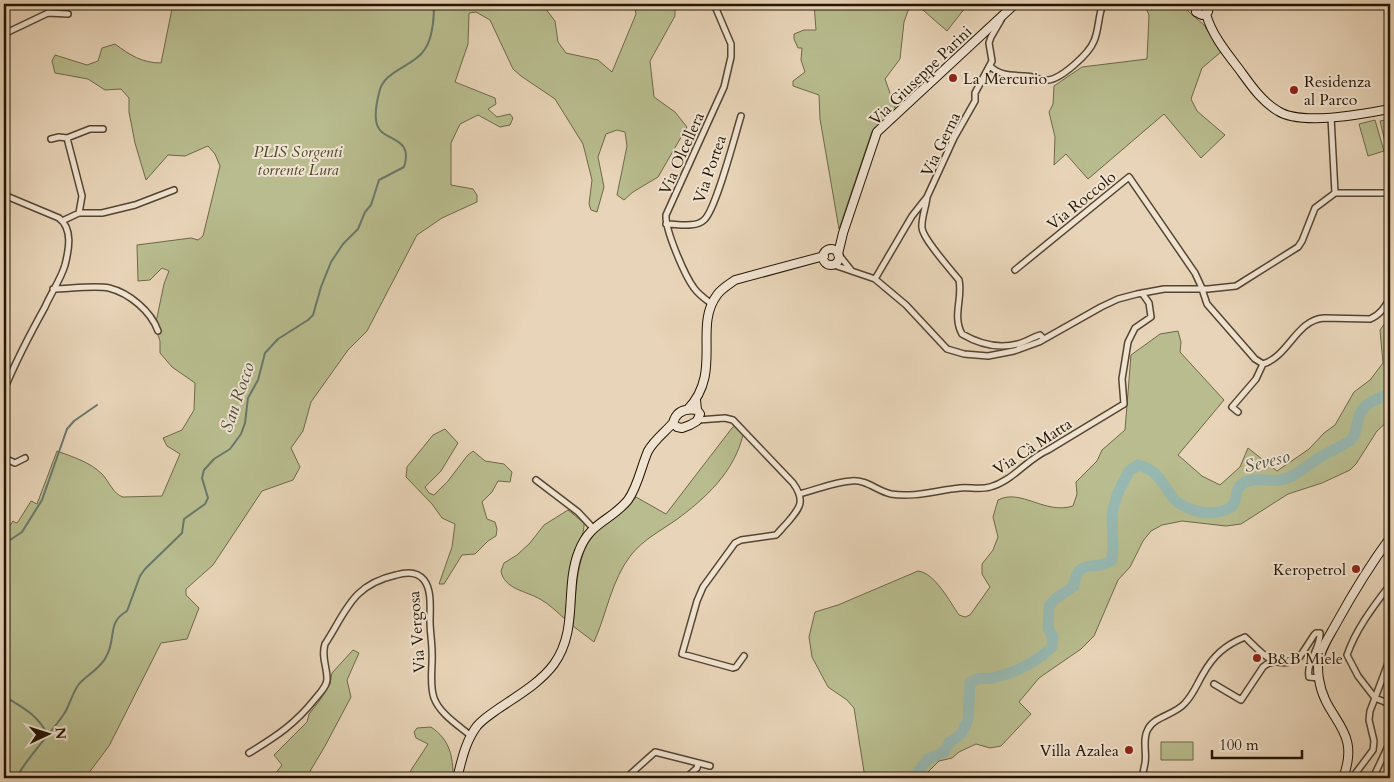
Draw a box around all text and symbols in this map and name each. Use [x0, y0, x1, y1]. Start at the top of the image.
street label: Via Giuseppe Parini [865, 21, 977, 130]
place label: La Mercurio [963, 68, 1047, 90]
place label: Residenza al Parco [1304, 71, 1371, 111]
marker: La Mercurio [947, 72, 959, 84]
marker: Residenza al Parco [1288, 84, 1300, 96]
street label: Via Gerna [916, 108, 966, 180]
street label: Via Olcellera [654, 109, 710, 198]
street label: Via Portea [688, 132, 732, 206]
park label: PLIS Sorgenti torrente Lura [254, 141, 343, 181]
street label: Via Roccolo [1042, 166, 1121, 235]
water label: San Rocco [214, 359, 261, 435]
street label: Via Cà Matta [989, 413, 1076, 481]
water label: Seveso [1242, 444, 1293, 479]
place label: Keropetrol [1273, 559, 1346, 581]
marker: Keropetrol [1350, 563, 1362, 575]
street label: Via Vergosa [403, 590, 431, 674]
place label: B&B Miele [1267, 648, 1343, 670]
marker: B&B Miele [1251, 652, 1263, 664]
north arrow [22, 710, 72, 760]
text: N [51, 726, 70, 740]
scale bar [1212, 727, 1302, 759]
text: 100 m [1219, 735, 1259, 755]
place label: Villa Azalea [1040, 740, 1119, 762]
marker: Villa Azalea [1123, 744, 1135, 756]

